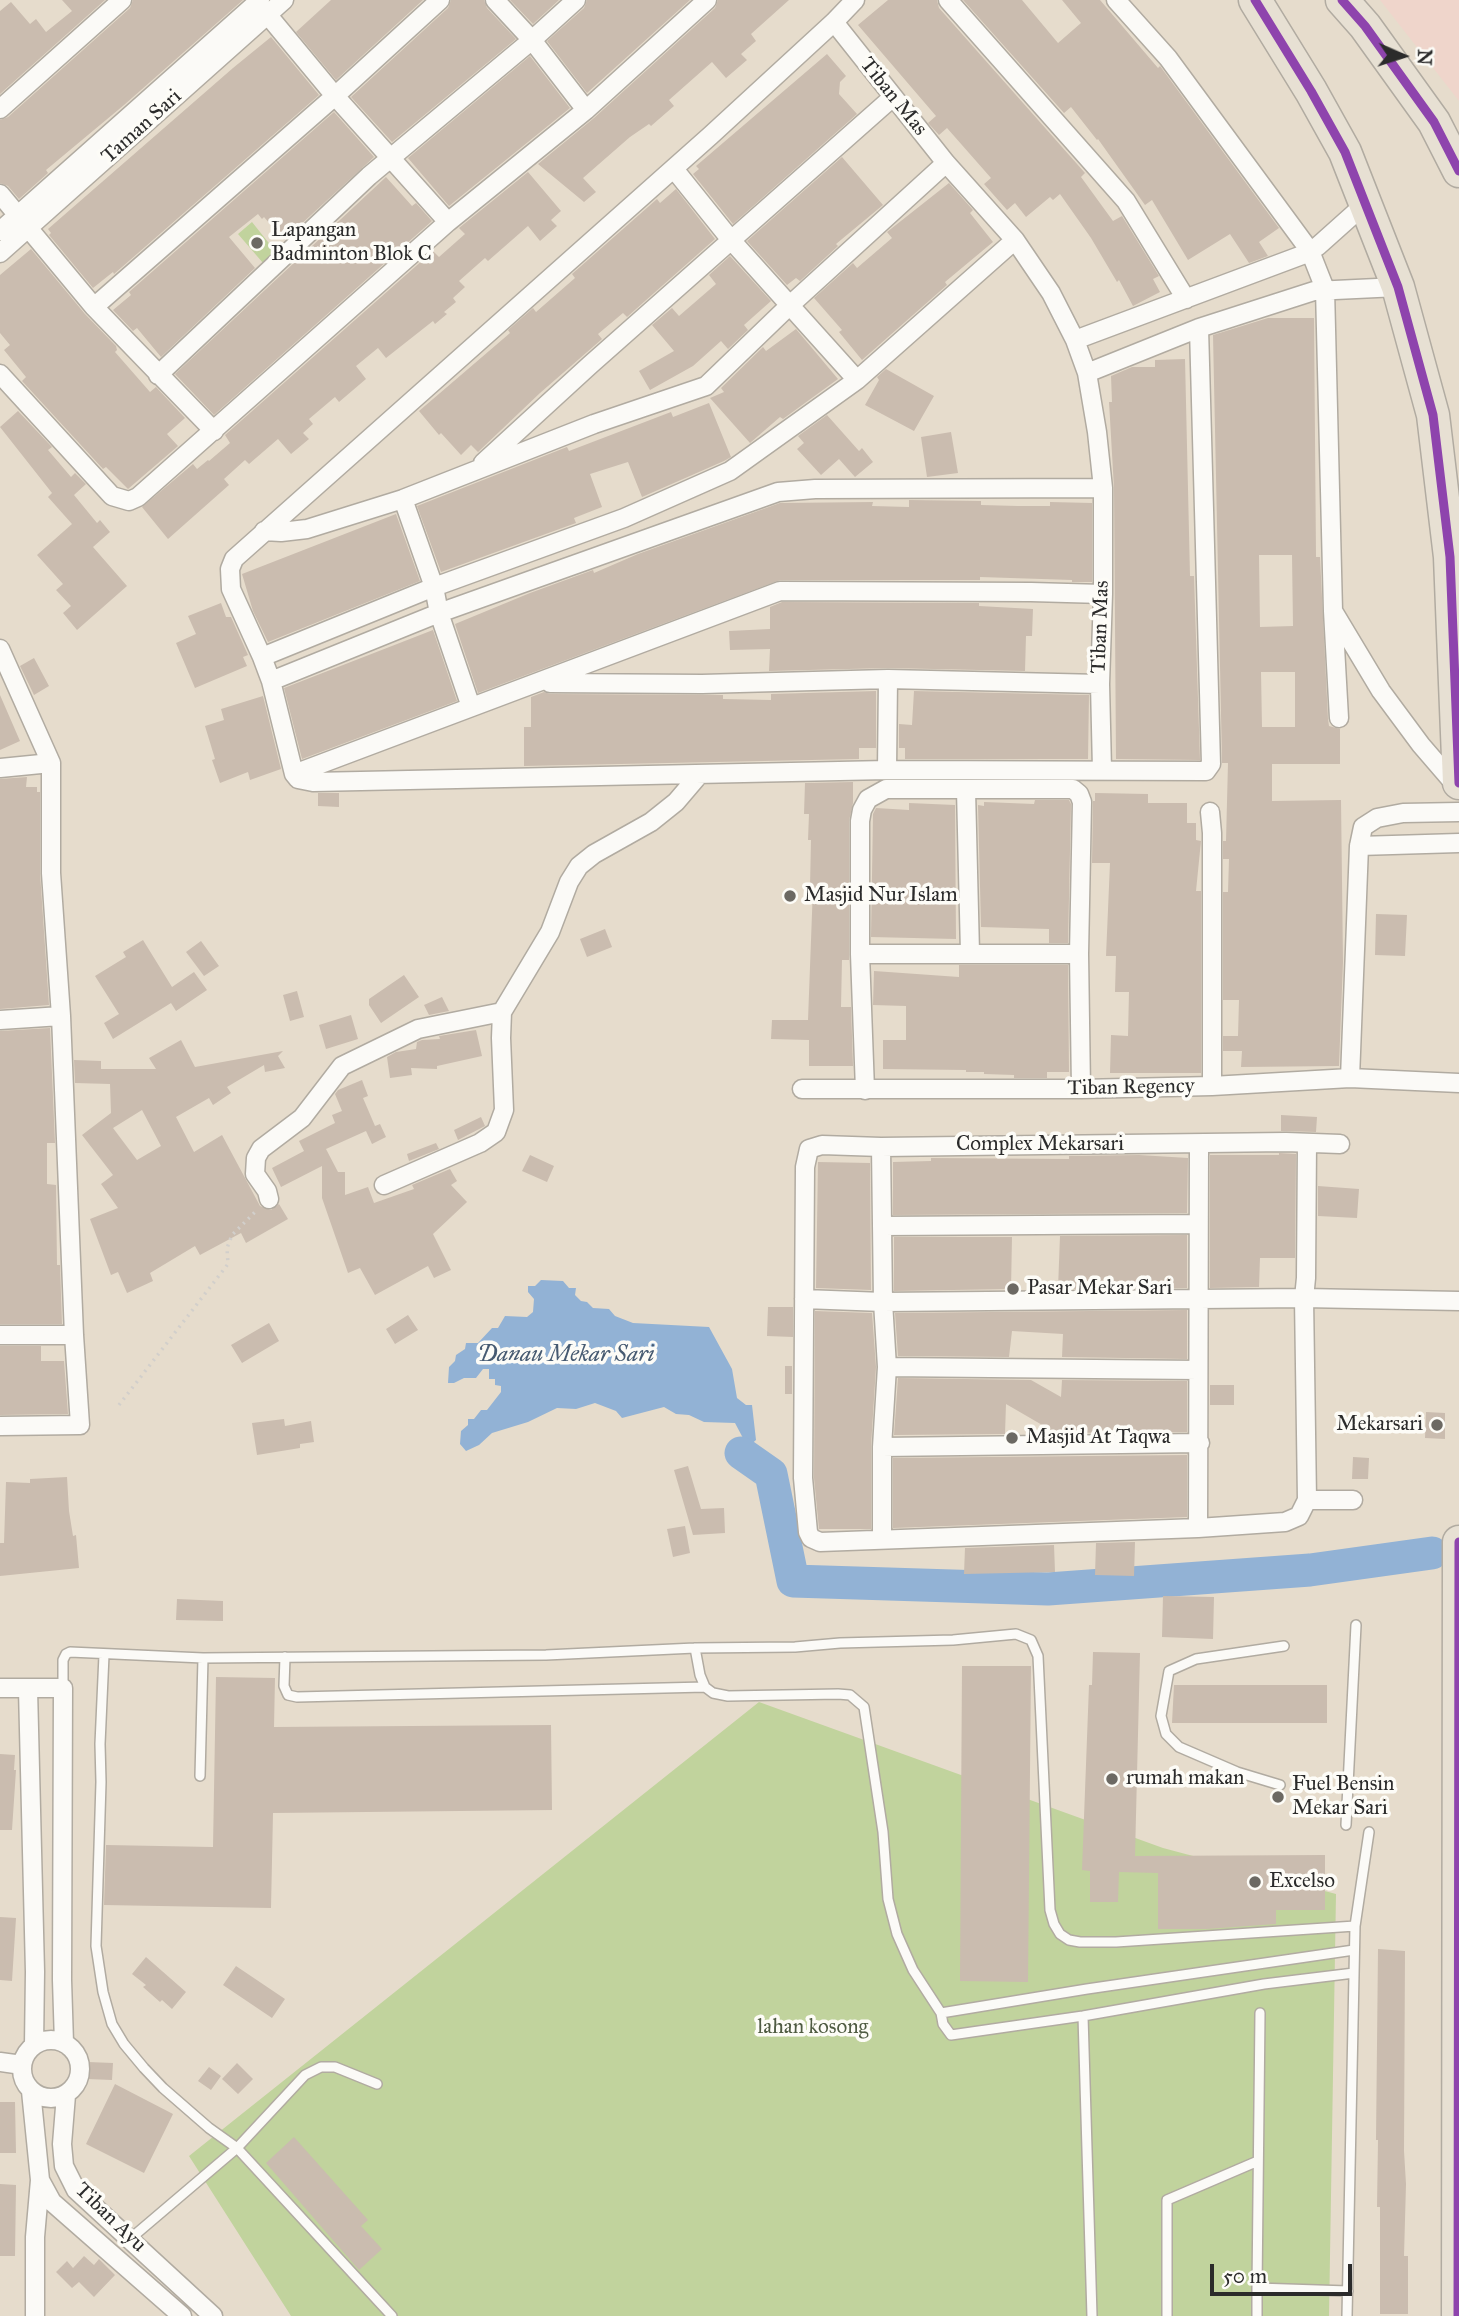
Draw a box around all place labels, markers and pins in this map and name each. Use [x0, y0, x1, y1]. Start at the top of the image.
place label: Lapangan Badminton Blok C [271, 218, 432, 268]
marker: Lapangan Badminton Blok C [249, 235, 265, 251]
place label: Masjid Nur Islam [804, 883, 958, 909]
marker: Masjid Nur Islam [782, 888, 798, 904]
place label: Pasar Mekar Sari [1027, 1276, 1172, 1302]
marker: Pasar Mekar Sari [1005, 1281, 1021, 1297]
place label: Mekarsari [1336, 1412, 1423, 1438]
marker: Mekarsari [1429, 1417, 1445, 1433]
place label: Masjid At Taqwa [1026, 1425, 1171, 1451]
marker: Masjid At Taqwa [1004, 1430, 1020, 1446]
place label: rumah makan [1126, 1766, 1244, 1792]
marker: rumah makan [1104, 1771, 1120, 1787]
place label: Fuel Bensin Mekar Sari [1292, 1772, 1394, 1822]
marker: Fuel Bensin Mekar Sari [1270, 1789, 1286, 1805]
place label: Excelso [1269, 1869, 1335, 1895]
marker: Excelso [1247, 1874, 1263, 1890]

